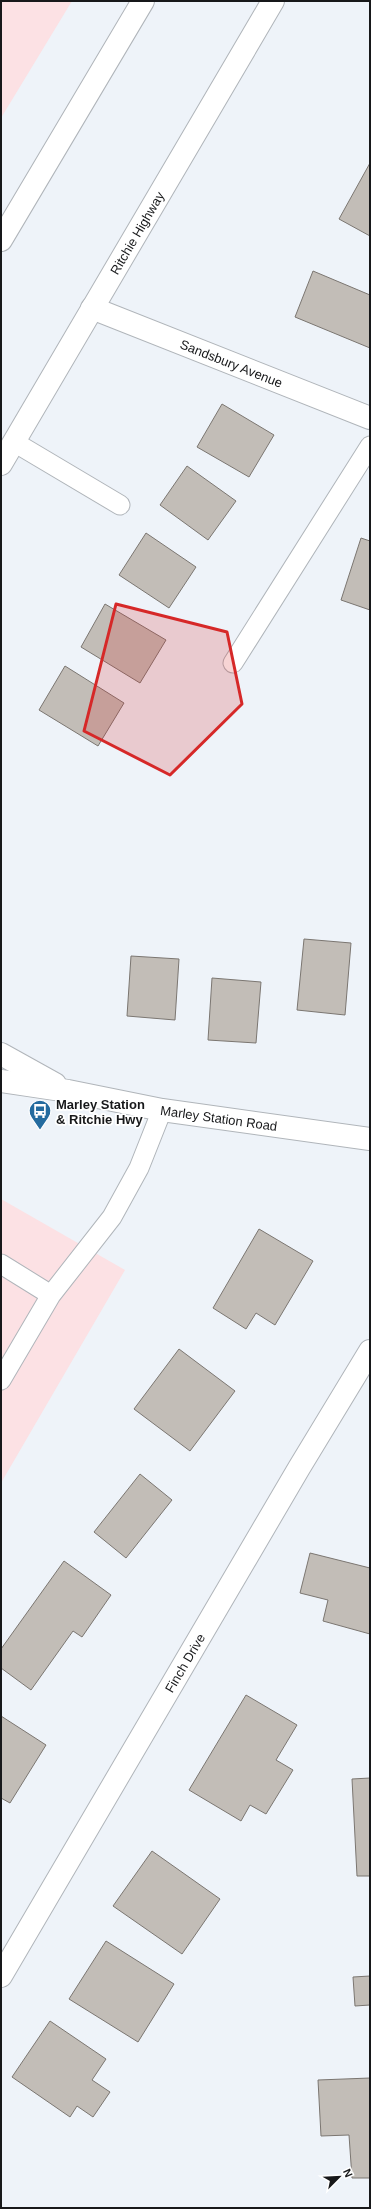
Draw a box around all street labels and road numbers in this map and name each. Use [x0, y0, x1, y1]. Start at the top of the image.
street label: Ritchie Highway [107, 189, 168, 277]
street label: Sandsbury Avenue [178, 337, 285, 391]
street label: Marley Station Road [159, 1103, 278, 1134]
street label: Finch Drive [162, 1631, 208, 1695]

